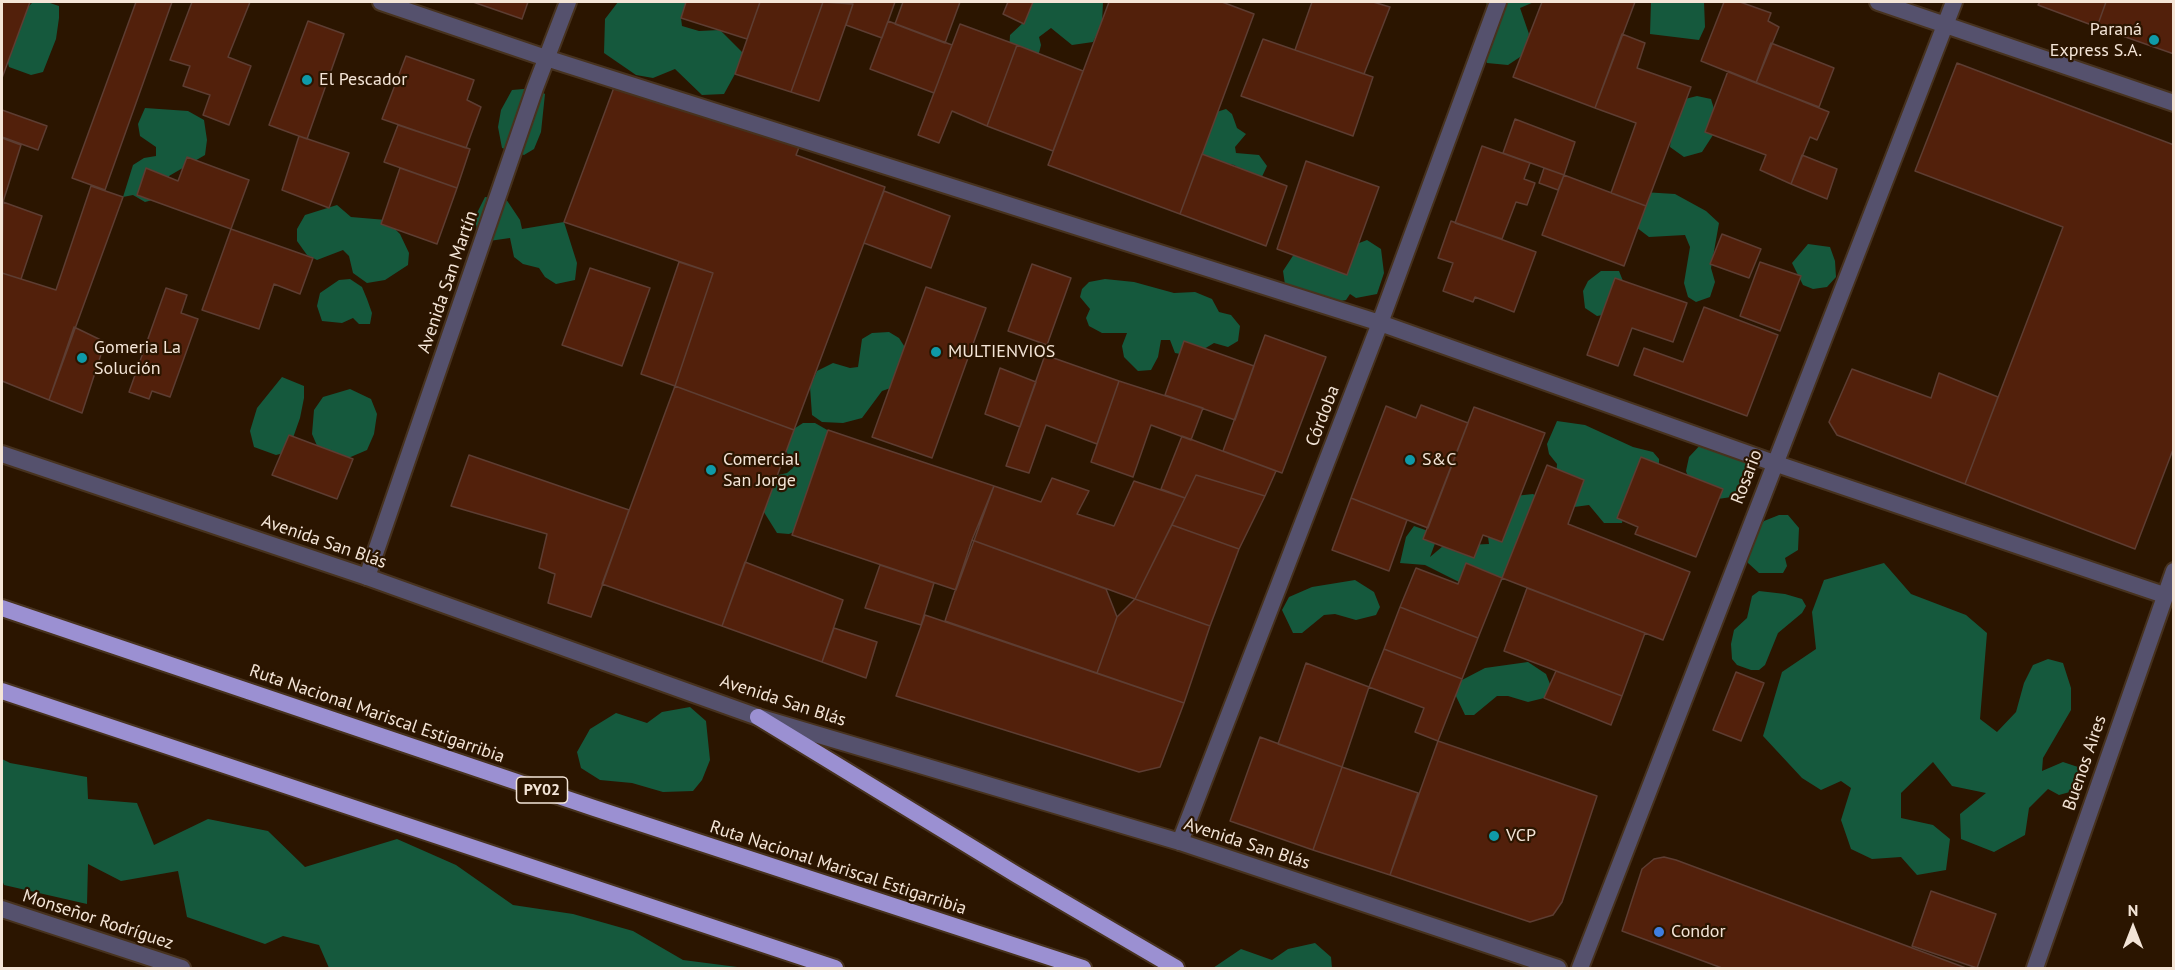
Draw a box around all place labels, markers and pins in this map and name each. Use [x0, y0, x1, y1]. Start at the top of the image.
place label: Paraná Express S.A. [2050, 19, 2142, 62]
marker: Paraná Express S.A. [2147, 33, 2161, 47]
place label: El Pescador [319, 69, 407, 91]
marker: El Pescador [300, 73, 314, 87]
place label: Gomeria La Solución [94, 337, 181, 380]
place label: MULTIENVIOS [948, 341, 1055, 363]
marker: MULTIENVIOS [929, 345, 943, 359]
marker: Gomeria La Solución [75, 351, 89, 365]
place label: Comercial San Jorge [723, 449, 799, 492]
place label: S&C [1422, 449, 1456, 471]
marker: S&C [1403, 453, 1417, 467]
marker: Comercial San Jorge [704, 463, 718, 477]
place label: VCP [1506, 825, 1536, 847]
marker: VCP [1487, 829, 1501, 843]
place label: Condor [1671, 921, 1726, 943]
marker: Condor [1652, 925, 1666, 939]

